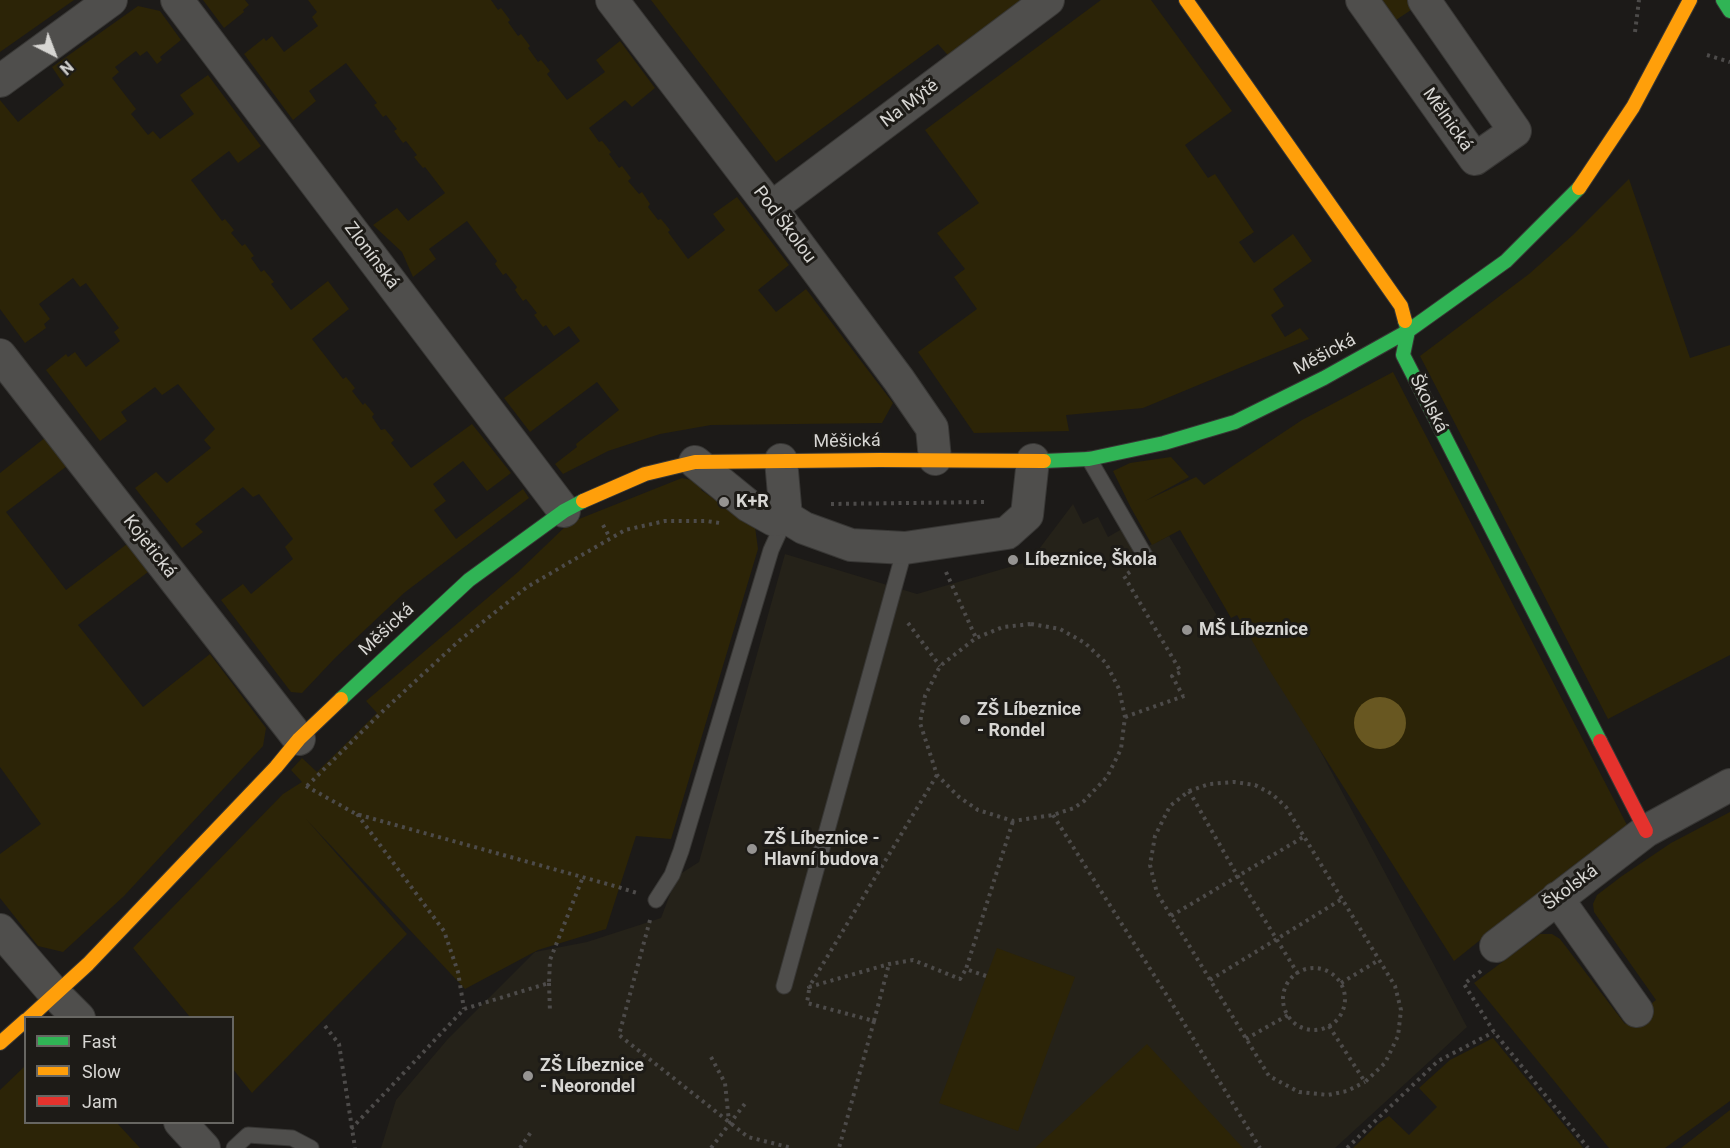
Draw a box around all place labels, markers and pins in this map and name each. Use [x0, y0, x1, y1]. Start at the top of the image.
place label: K+R [736, 491, 769, 513]
marker: K+R [717, 495, 731, 509]
place label: Líbeznice, Škola [1025, 549, 1157, 571]
marker: Líbeznice, Škola [1006, 553, 1020, 567]
place label: MŠ Líbeznice [1199, 619, 1308, 641]
marker: MŠ Líbeznice [1180, 623, 1194, 637]
place label: ZŠ Líbeznice - Rondel [977, 699, 1081, 742]
marker: ZŠ Líbeznice - Rondel [958, 713, 972, 727]
place label: ZŠ Líbeznice - Hlavní budova [764, 828, 880, 870]
marker: ZŠ Líbeznice - Hlavní budova [745, 842, 759, 856]
place label: ZŠ Líbeznice - Neorondel [540, 1055, 644, 1098]
marker: ZŠ Líbeznice - Neorondel [521, 1069, 535, 1083]

